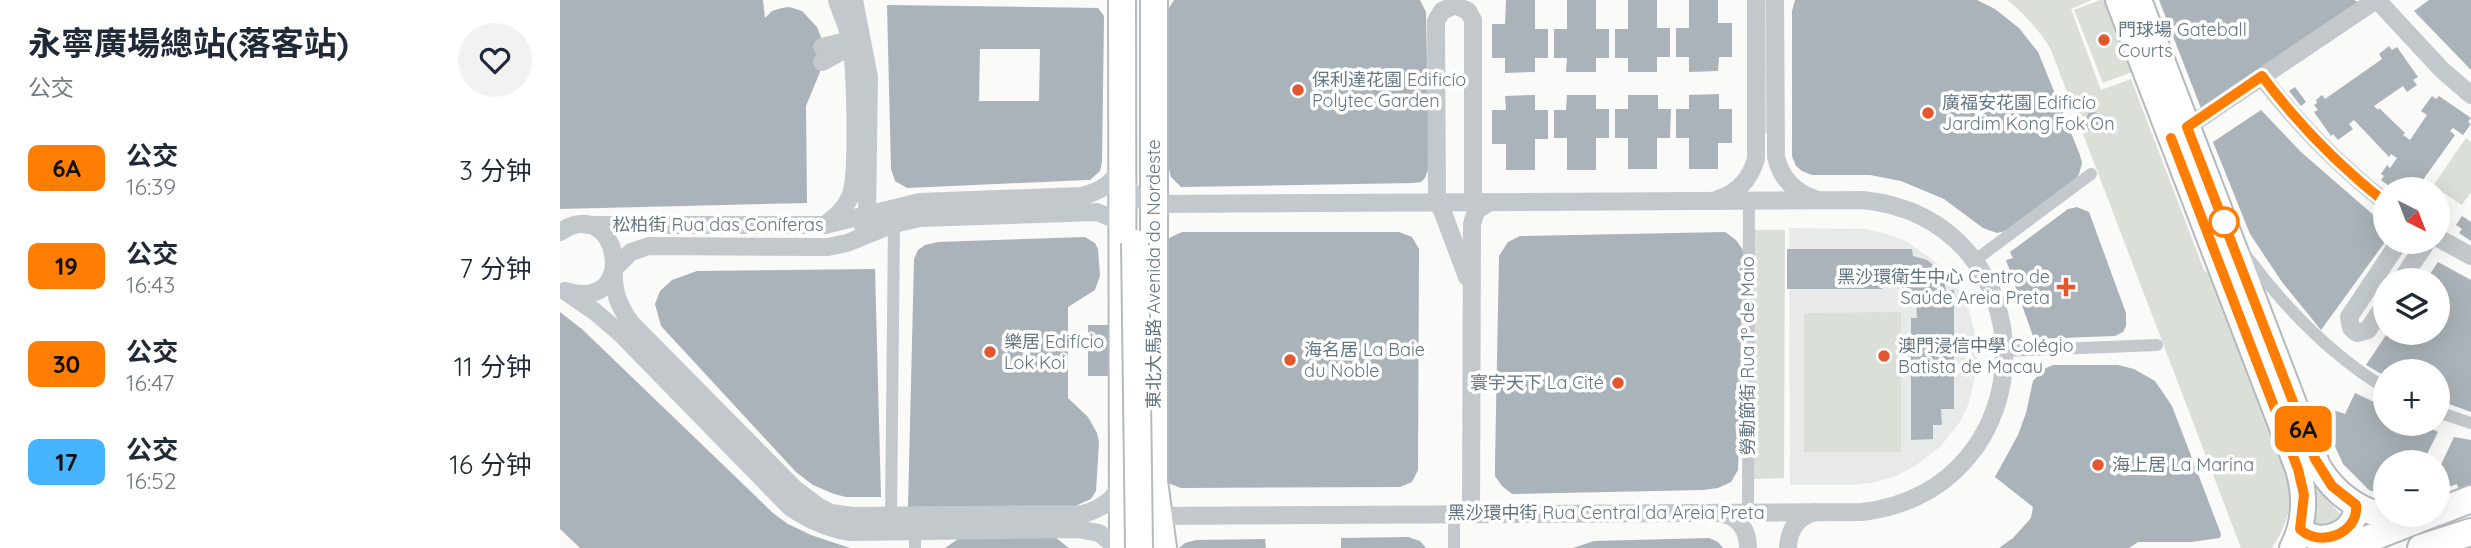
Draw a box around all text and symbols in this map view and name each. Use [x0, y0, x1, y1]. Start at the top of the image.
place label: 門球場 Gateball Courts [2118, 18, 2247, 62]
text: 永寧廣場總站(落客站) [28, 22, 349, 63]
button: heart [458, 23, 532, 97]
marker: 門球場 Gateball Courts [2096, 32, 2112, 48]
place label: 保利達花園 Edificío Polytec Garden [1312, 68, 1466, 112]
text: 公交 [28, 73, 74, 102]
marker: 保利達花園 Edificío Polytec Garden [1290, 82, 1306, 98]
place label: 廣福安花園 Edificío Jardim Kong Fok On [1942, 91, 2115, 135]
marker: 廣福安花園 Edificío Jardim Kong Fok On [1920, 105, 1936, 121]
text: 公交 [126, 139, 178, 172]
street label: 東北大馬路 Avenida do Nordeste [1142, 139, 1165, 409]
text: 6A [52, 153, 81, 183]
text: 3 分钟 [459, 154, 532, 187]
text: 16:39 [126, 172, 176, 201]
north arrow [2373, 177, 2450, 254]
map controls [2373, 177, 2450, 527]
unlabelled marker [2209, 207, 2239, 237]
street label: 松柏街 Rua das Coníferas [613, 213, 823, 236]
text: 公交 [126, 237, 178, 270]
text: 19 [55, 251, 78, 281]
text: 7 分钟 [460, 252, 532, 285]
street label: 勞動節街 Rua 1º de Maio [1736, 256, 1759, 456]
place label: 黑沙環衛生中心 Centro de Saúde Areia Preta [1837, 265, 2050, 309]
button: layers [2373, 268, 2450, 345]
text: 16:43 [126, 270, 175, 299]
marker: 黑沙環衛生中心 Centro de Saúde Areia Preta [2056, 277, 2076, 297]
place label: 樂居 Edifício Lok Koi [1004, 330, 1104, 374]
place label: 澳門浸信中學 Colégio Batista de Macau [1898, 334, 2074, 378]
text: 公交 [126, 335, 178, 368]
place label: 海名居 La Baie du Noble [1304, 338, 1425, 382]
marker: 樂居 Edifício Lok Koi [982, 344, 998, 360]
marker: 澳門浸信中學 Colégio Batista de Macau [1876, 348, 1892, 364]
text: 30 [53, 349, 80, 379]
text: 11 分钟 [454, 350, 532, 383]
marker: 海名居 La Baie du Noble [1282, 352, 1298, 368]
button: + [2373, 359, 2450, 436]
text: 16:47 [126, 368, 174, 397]
place label: 寰宇天下 La Cité [1470, 371, 1604, 394]
marker: 寰宇天下 La Cité [1610, 375, 1626, 391]
line badge: 6A [2272, 406, 2334, 452]
text: 6A [2289, 414, 2317, 444]
text: 公交 [126, 433, 178, 466]
text: 17 [55, 447, 78, 477]
text: 16 分钟 [449, 448, 532, 481]
button: − [2373, 450, 2450, 527]
place label: 海上居 La Marina [2112, 453, 2254, 476]
marker: 海上居 La Marina [2090, 457, 2106, 473]
text: 16:52 [126, 466, 176, 495]
street label: 黑沙環中街 Rua Central da Areia Preta [1447, 501, 1765, 524]

